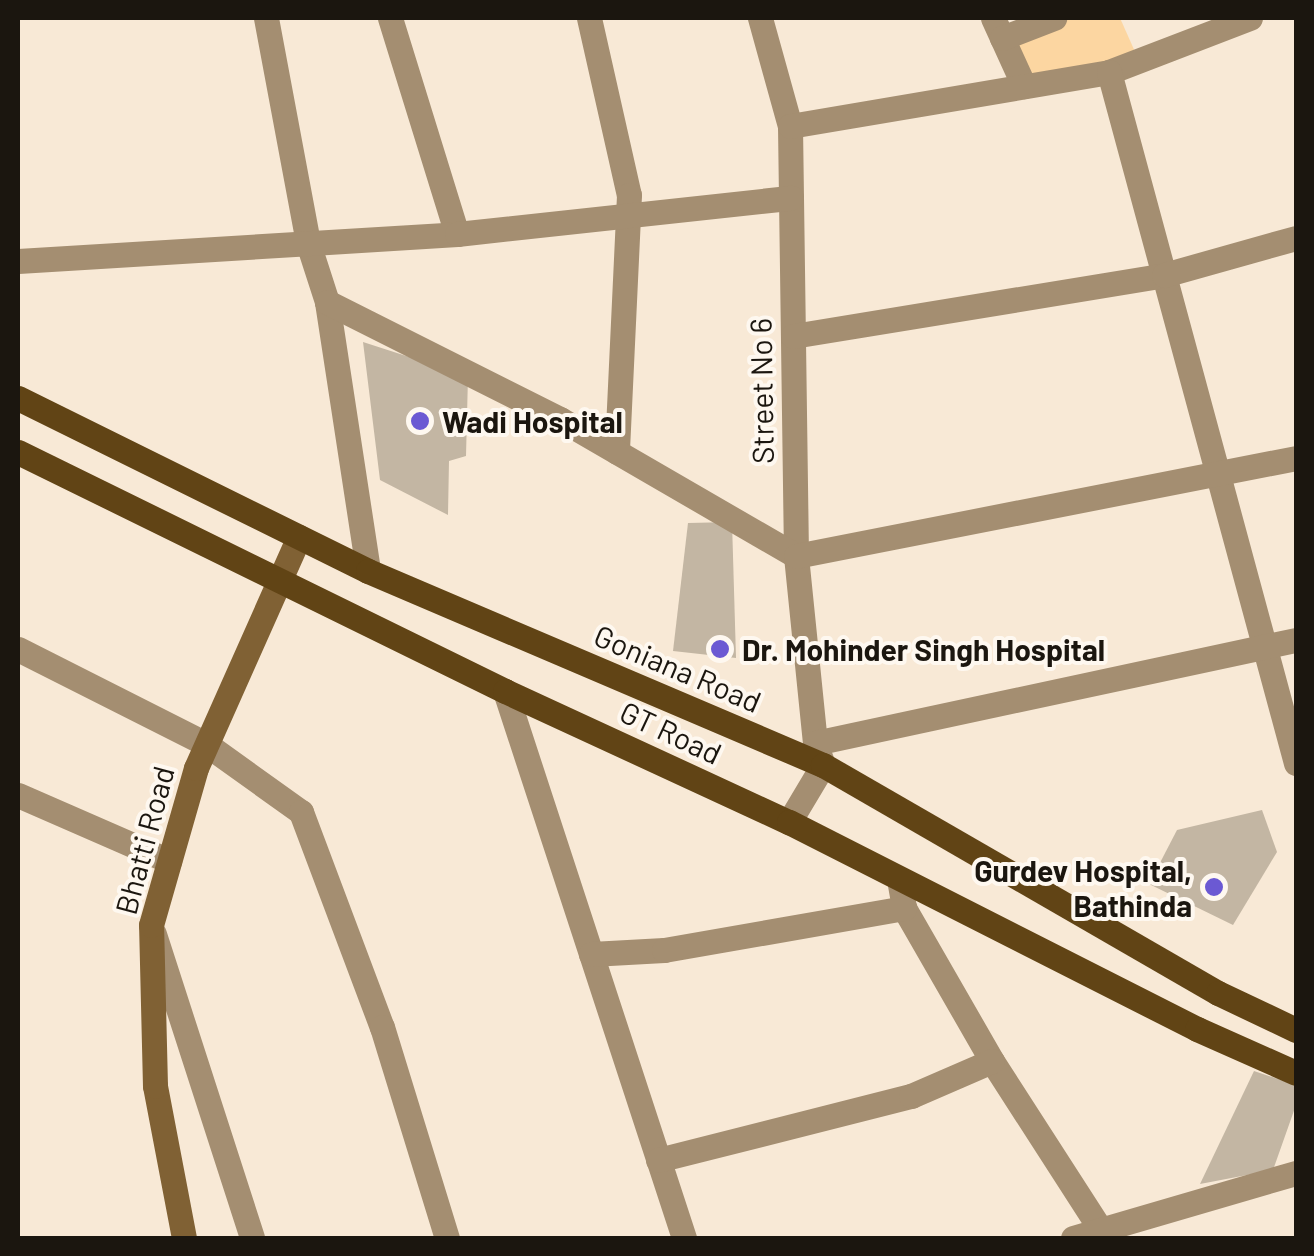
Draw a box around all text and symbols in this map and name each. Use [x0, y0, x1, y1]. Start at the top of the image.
street label: Street No 6 [742, 318, 780, 464]
place label: Wadi Hospital [442, 403, 623, 439]
marker: Wadi Hospital [407, 408, 433, 434]
street label: Goniana Road [589, 617, 767, 719]
place label: Dr. Mohinder Singh Hospital [742, 631, 1105, 667]
marker: Dr. Mohinder Singh Hospital [707, 636, 733, 662]
street label: GT Road [615, 693, 727, 771]
street label: Bhatti Road [107, 762, 181, 918]
place label: Gurdev Hospital, Bathinda [974, 852, 1192, 922]
marker: Gurdev Hospital, Bathinda [1201, 874, 1227, 900]

